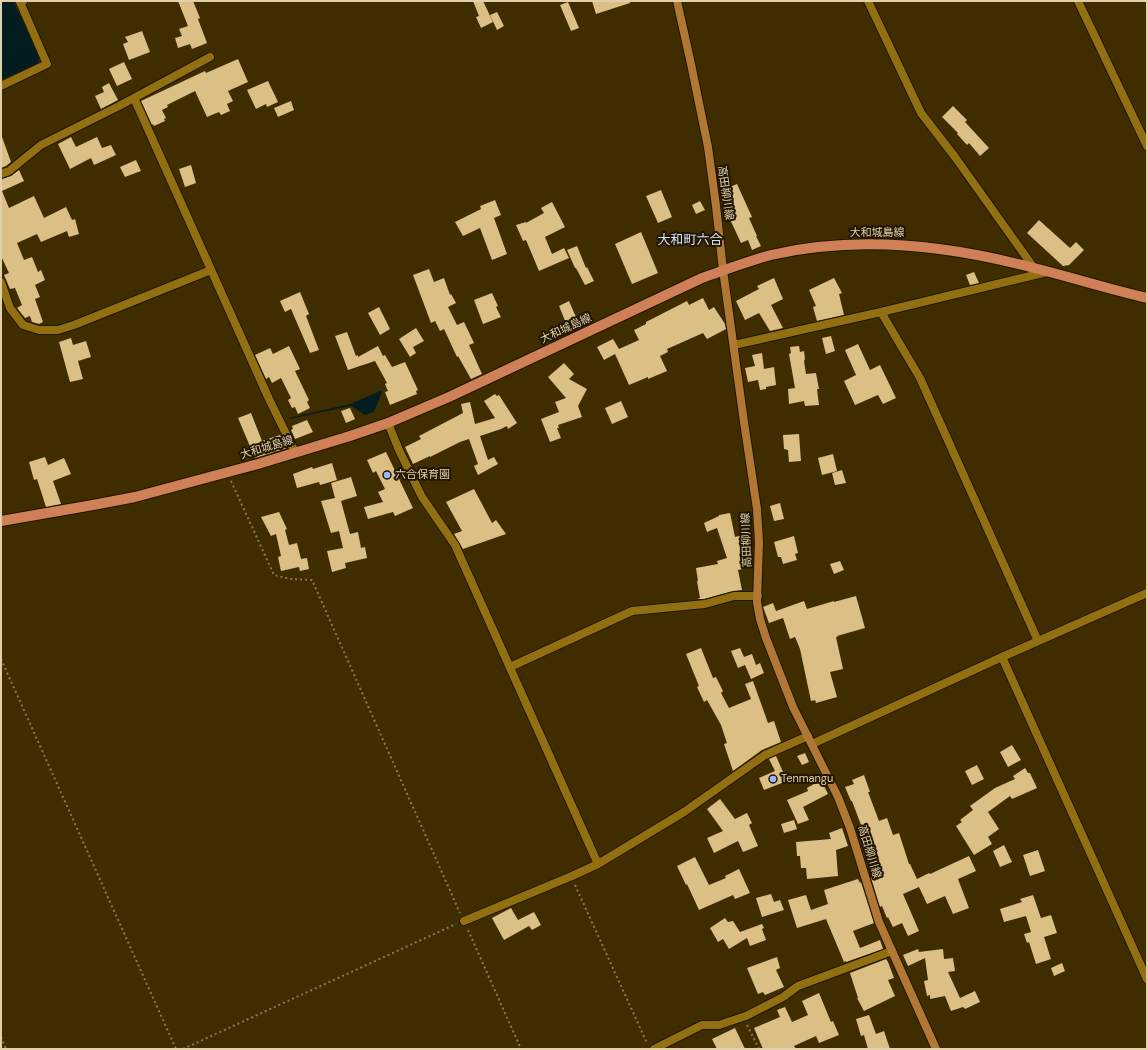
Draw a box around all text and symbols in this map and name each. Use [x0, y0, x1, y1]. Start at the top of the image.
street label: 高田柳川線 [715, 165, 735, 221]
street label: 大和城島線 [850, 226, 904, 240]
district label: 大和町六合 [658, 233, 722, 249]
street label: 大和城島線 [538, 311, 594, 347]
street label: 大和城島線 [239, 434, 295, 462]
place label: 六合保育園 [395, 468, 450, 482]
marker: 六合保育園 [382, 470, 392, 480]
street label: 高田柳川線 [739, 512, 755, 568]
place label: Tenmangu [781, 772, 833, 786]
marker: Tenmangu [768, 774, 778, 784]
street label: 高田柳川線 [855, 824, 883, 880]

